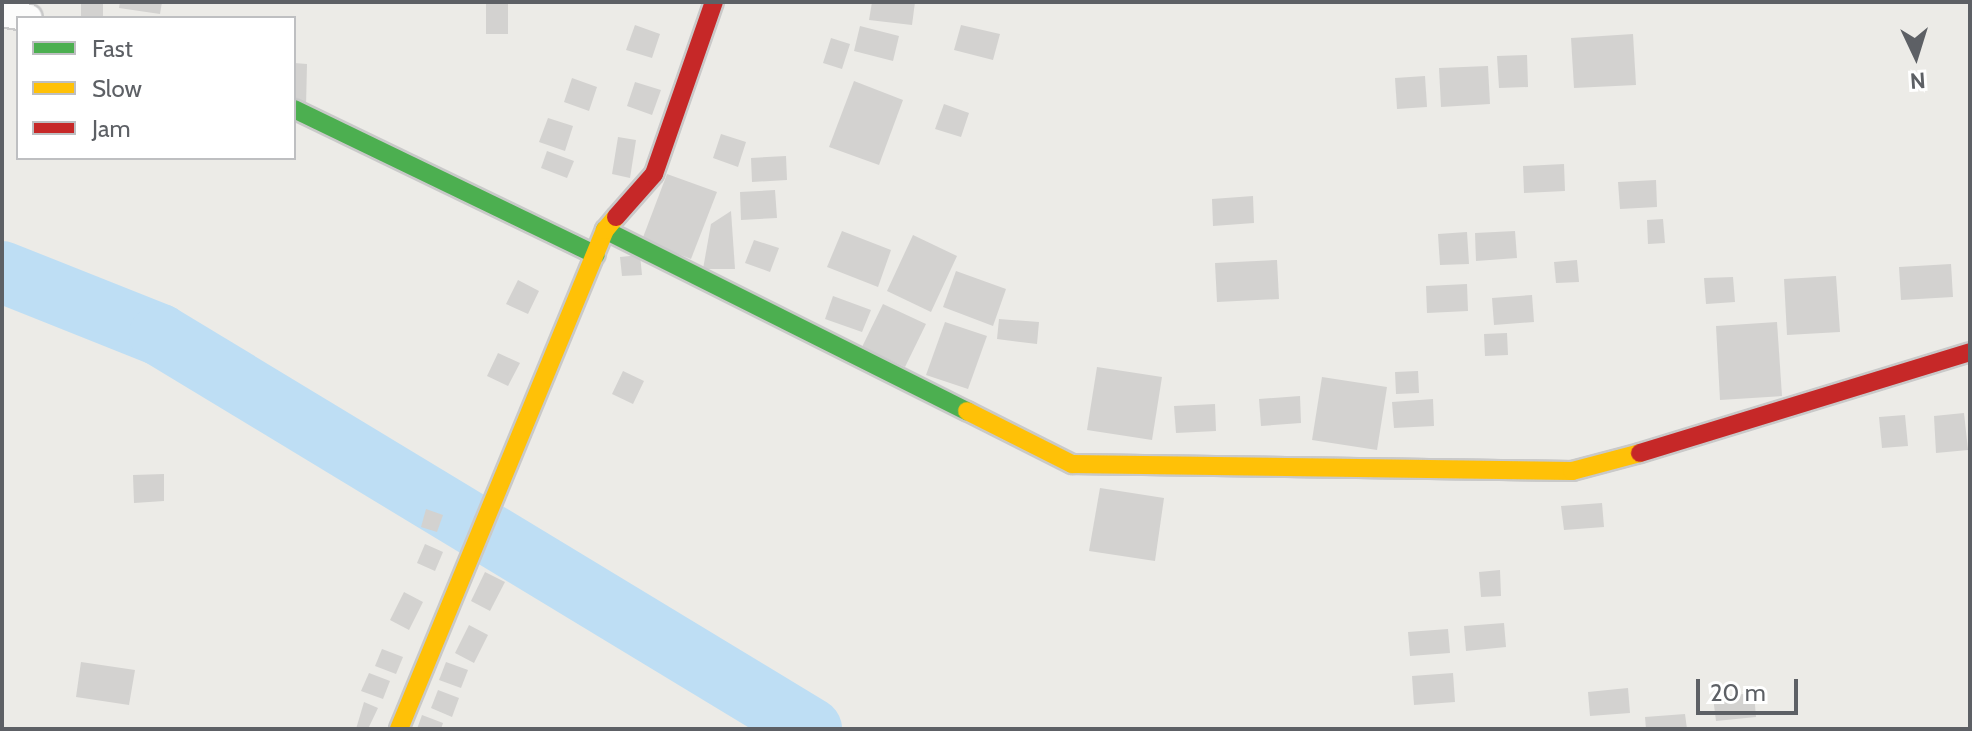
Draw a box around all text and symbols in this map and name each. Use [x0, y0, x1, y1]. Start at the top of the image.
legend [16, 16, 296, 160]
north arrow [1876, 16, 1956, 96]
text: Fast [92, 34, 133, 63]
text: N [1909, 66, 1926, 94]
text: Slow [92, 74, 142, 103]
text: Jam [92, 114, 130, 143]
scale bar [1700, 663, 1802, 713]
text: 20 m [1710, 678, 1766, 707]

